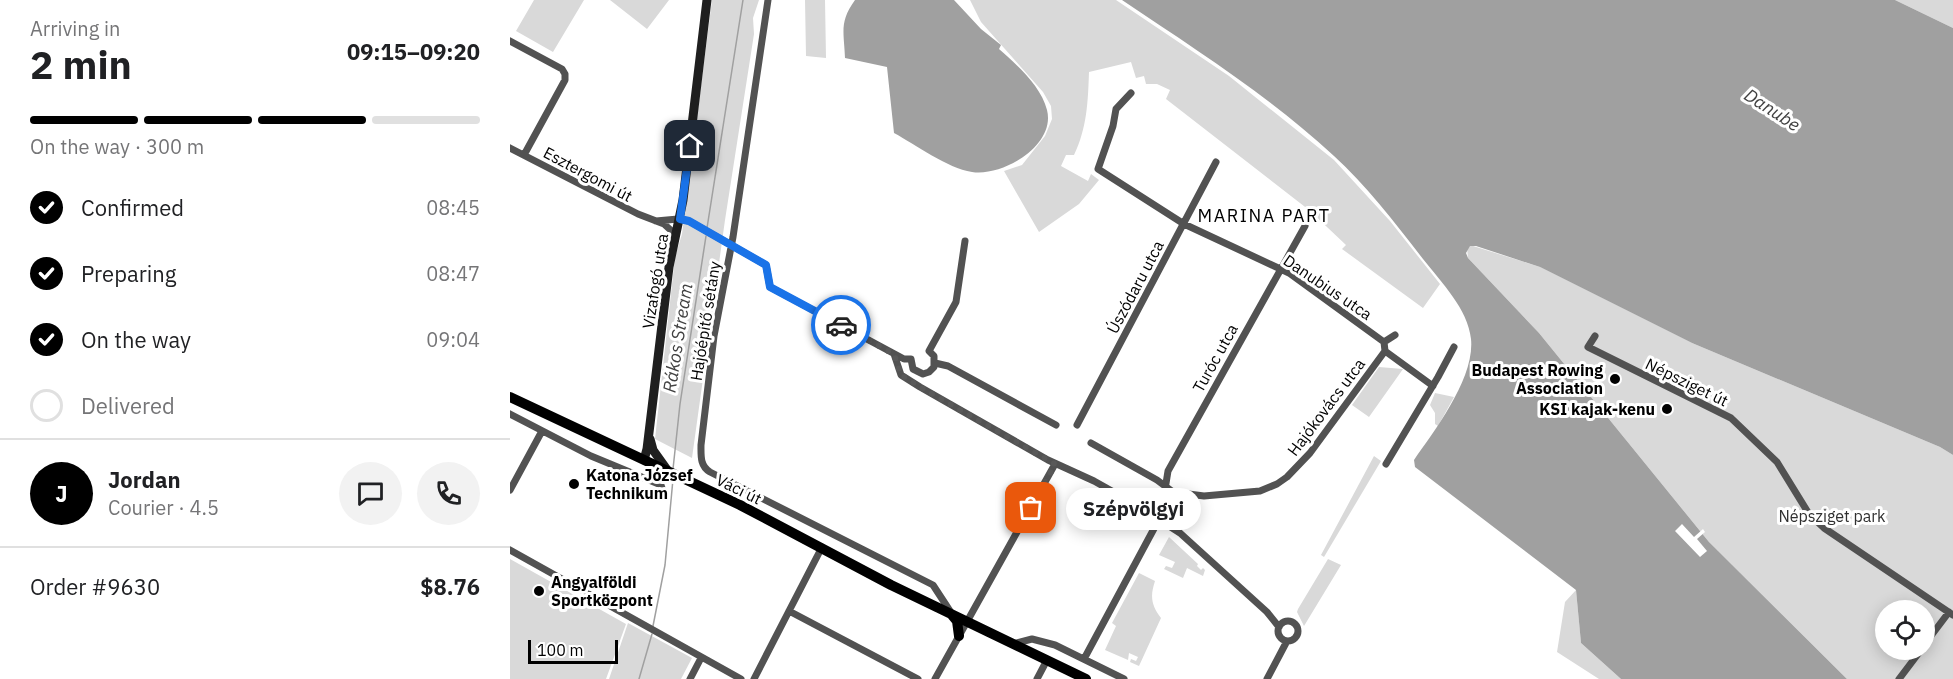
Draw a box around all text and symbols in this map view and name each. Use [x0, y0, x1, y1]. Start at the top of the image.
text: Arriving in [30, 15, 120, 42]
text: 09:15–09:20 [347, 37, 480, 66]
text: 2 min [30, 39, 132, 90]
water label: Danube [1740, 83, 1805, 136]
pin [664, 120, 715, 171]
icon: home [673, 129, 706, 162]
text: On the way · 300 m [30, 133, 204, 160]
street label: Esztergomi út [540, 142, 636, 206]
icon: check [30, 191, 63, 224]
text: Confirmed [81, 193, 184, 222]
text: 08:45 [426, 194, 480, 221]
district label: MARINA PART [1198, 204, 1330, 227]
street label: Vizafogó utca [638, 232, 672, 330]
street label: Úszódaru utca [1101, 236, 1168, 337]
street label: Danubius utca [1280, 250, 1377, 324]
icon: check [30, 257, 63, 290]
text: Preparing [81, 259, 176, 288]
text: 08:47 [426, 260, 480, 287]
street label: Hajóépítő sétány [686, 260, 724, 382]
water label: Rákos Stream [658, 282, 697, 394]
courier [811, 295, 871, 355]
icon: car [825, 309, 858, 342]
street label: Turóc utca [1188, 320, 1242, 396]
icon: check [30, 323, 63, 356]
text: On the way [81, 325, 191, 354]
text: 09:04 [426, 326, 480, 353]
street label: Népsziget út [1642, 353, 1732, 411]
street label: Hajókovács utca [1283, 354, 1369, 460]
place label: Budapest Rowing Association [1472, 360, 1603, 398]
marker: Budapest Rowing Association [1608, 372, 1622, 386]
text: Delivered [81, 391, 175, 420]
place label: KSI kajak-kenu [1539, 399, 1655, 419]
marker: KSI kajak-kenu [1660, 402, 1674, 416]
button: chat [339, 462, 402, 525]
button: phone [417, 462, 480, 525]
text: Jordan [108, 465, 181, 494]
place label: Katona József Technikum [586, 465, 693, 503]
street label: Váci út [713, 469, 765, 509]
marker: Katona József Technikum [567, 477, 581, 491]
text: J [55, 479, 68, 508]
pin [1005, 482, 1056, 533]
callout: Szépvölgyi [1067, 487, 1202, 529]
icon: bag [1014, 491, 1047, 524]
text: Courier · 4.5 [108, 494, 219, 521]
text: Szépvölgyi [1083, 495, 1184, 522]
park label: Népsziget park [1778, 506, 1886, 526]
text: Order #9630 [30, 572, 160, 601]
text: $8.76 [420, 572, 480, 601]
place label: Angyalföldi Sportközpont [551, 572, 653, 610]
marker: Angyalföldi Sportközpont [532, 584, 546, 598]
map controls [1875, 600, 1935, 660]
button: locate [1875, 600, 1935, 660]
scale bar [528, 637, 618, 664]
text: 100 m [537, 640, 584, 660]

